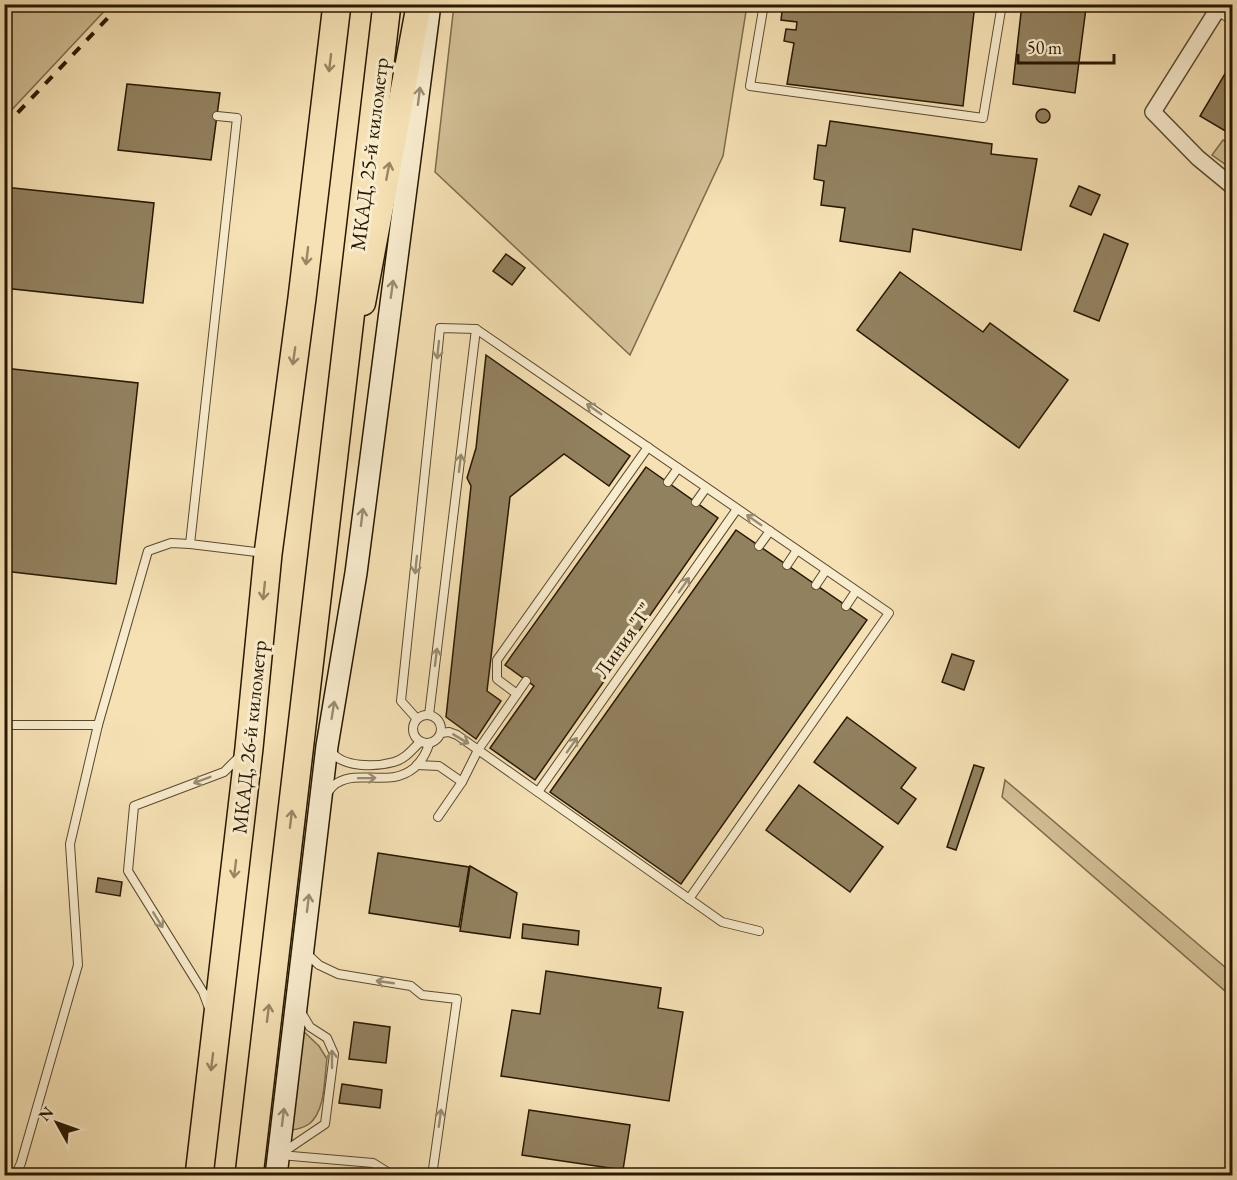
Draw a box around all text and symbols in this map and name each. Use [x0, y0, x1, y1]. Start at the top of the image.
scale bar [1018, 27, 1114, 65]
text: 50 m [1027, 36, 1062, 59]
one-way arrow [324, 52, 335, 72]
street label: МКАД, 25-й километр [344, 56, 394, 252]
one-way arrow [414, 86, 425, 106]
one-way arrow [383, 162, 394, 181]
one-way arrow [301, 246, 312, 266]
one-way arrow [387, 280, 398, 299]
one-way arrow [432, 340, 443, 360]
one-way arrow [289, 346, 300, 365]
one-way arrow [586, 403, 602, 415]
one-way arrow [455, 454, 466, 474]
one-way arrow [357, 507, 368, 527]
one-way arrow [746, 514, 763, 526]
one-way arrow [410, 554, 421, 574]
one-way arrow [678, 577, 690, 593]
one-way arrow [258, 581, 269, 601]
street label: Линия "Г" [587, 597, 659, 683]
street label: МКАД, 26-й километр [225, 639, 273, 835]
one-way arrow [431, 647, 442, 667]
one-way arrow [328, 700, 339, 720]
one-way arrow [452, 733, 469, 745]
one-way arrow [566, 737, 578, 753]
one-way arrow [357, 773, 377, 784]
one-way arrow [193, 775, 212, 786]
one-way arrow [286, 810, 297, 830]
one-way arrow [229, 858, 240, 878]
one-way arrow [303, 893, 314, 913]
one-way arrow [153, 911, 165, 928]
one-way arrow [376, 977, 395, 988]
one-way arrow [263, 1004, 274, 1024]
one-way arrow [326, 1050, 338, 1069]
one-way arrow [207, 1052, 218, 1072]
north arrow [27, 1093, 87, 1153]
text: N [34, 1102, 58, 1125]
one-way arrow [278, 1108, 289, 1128]
one-way arrow [434, 1108, 445, 1128]

